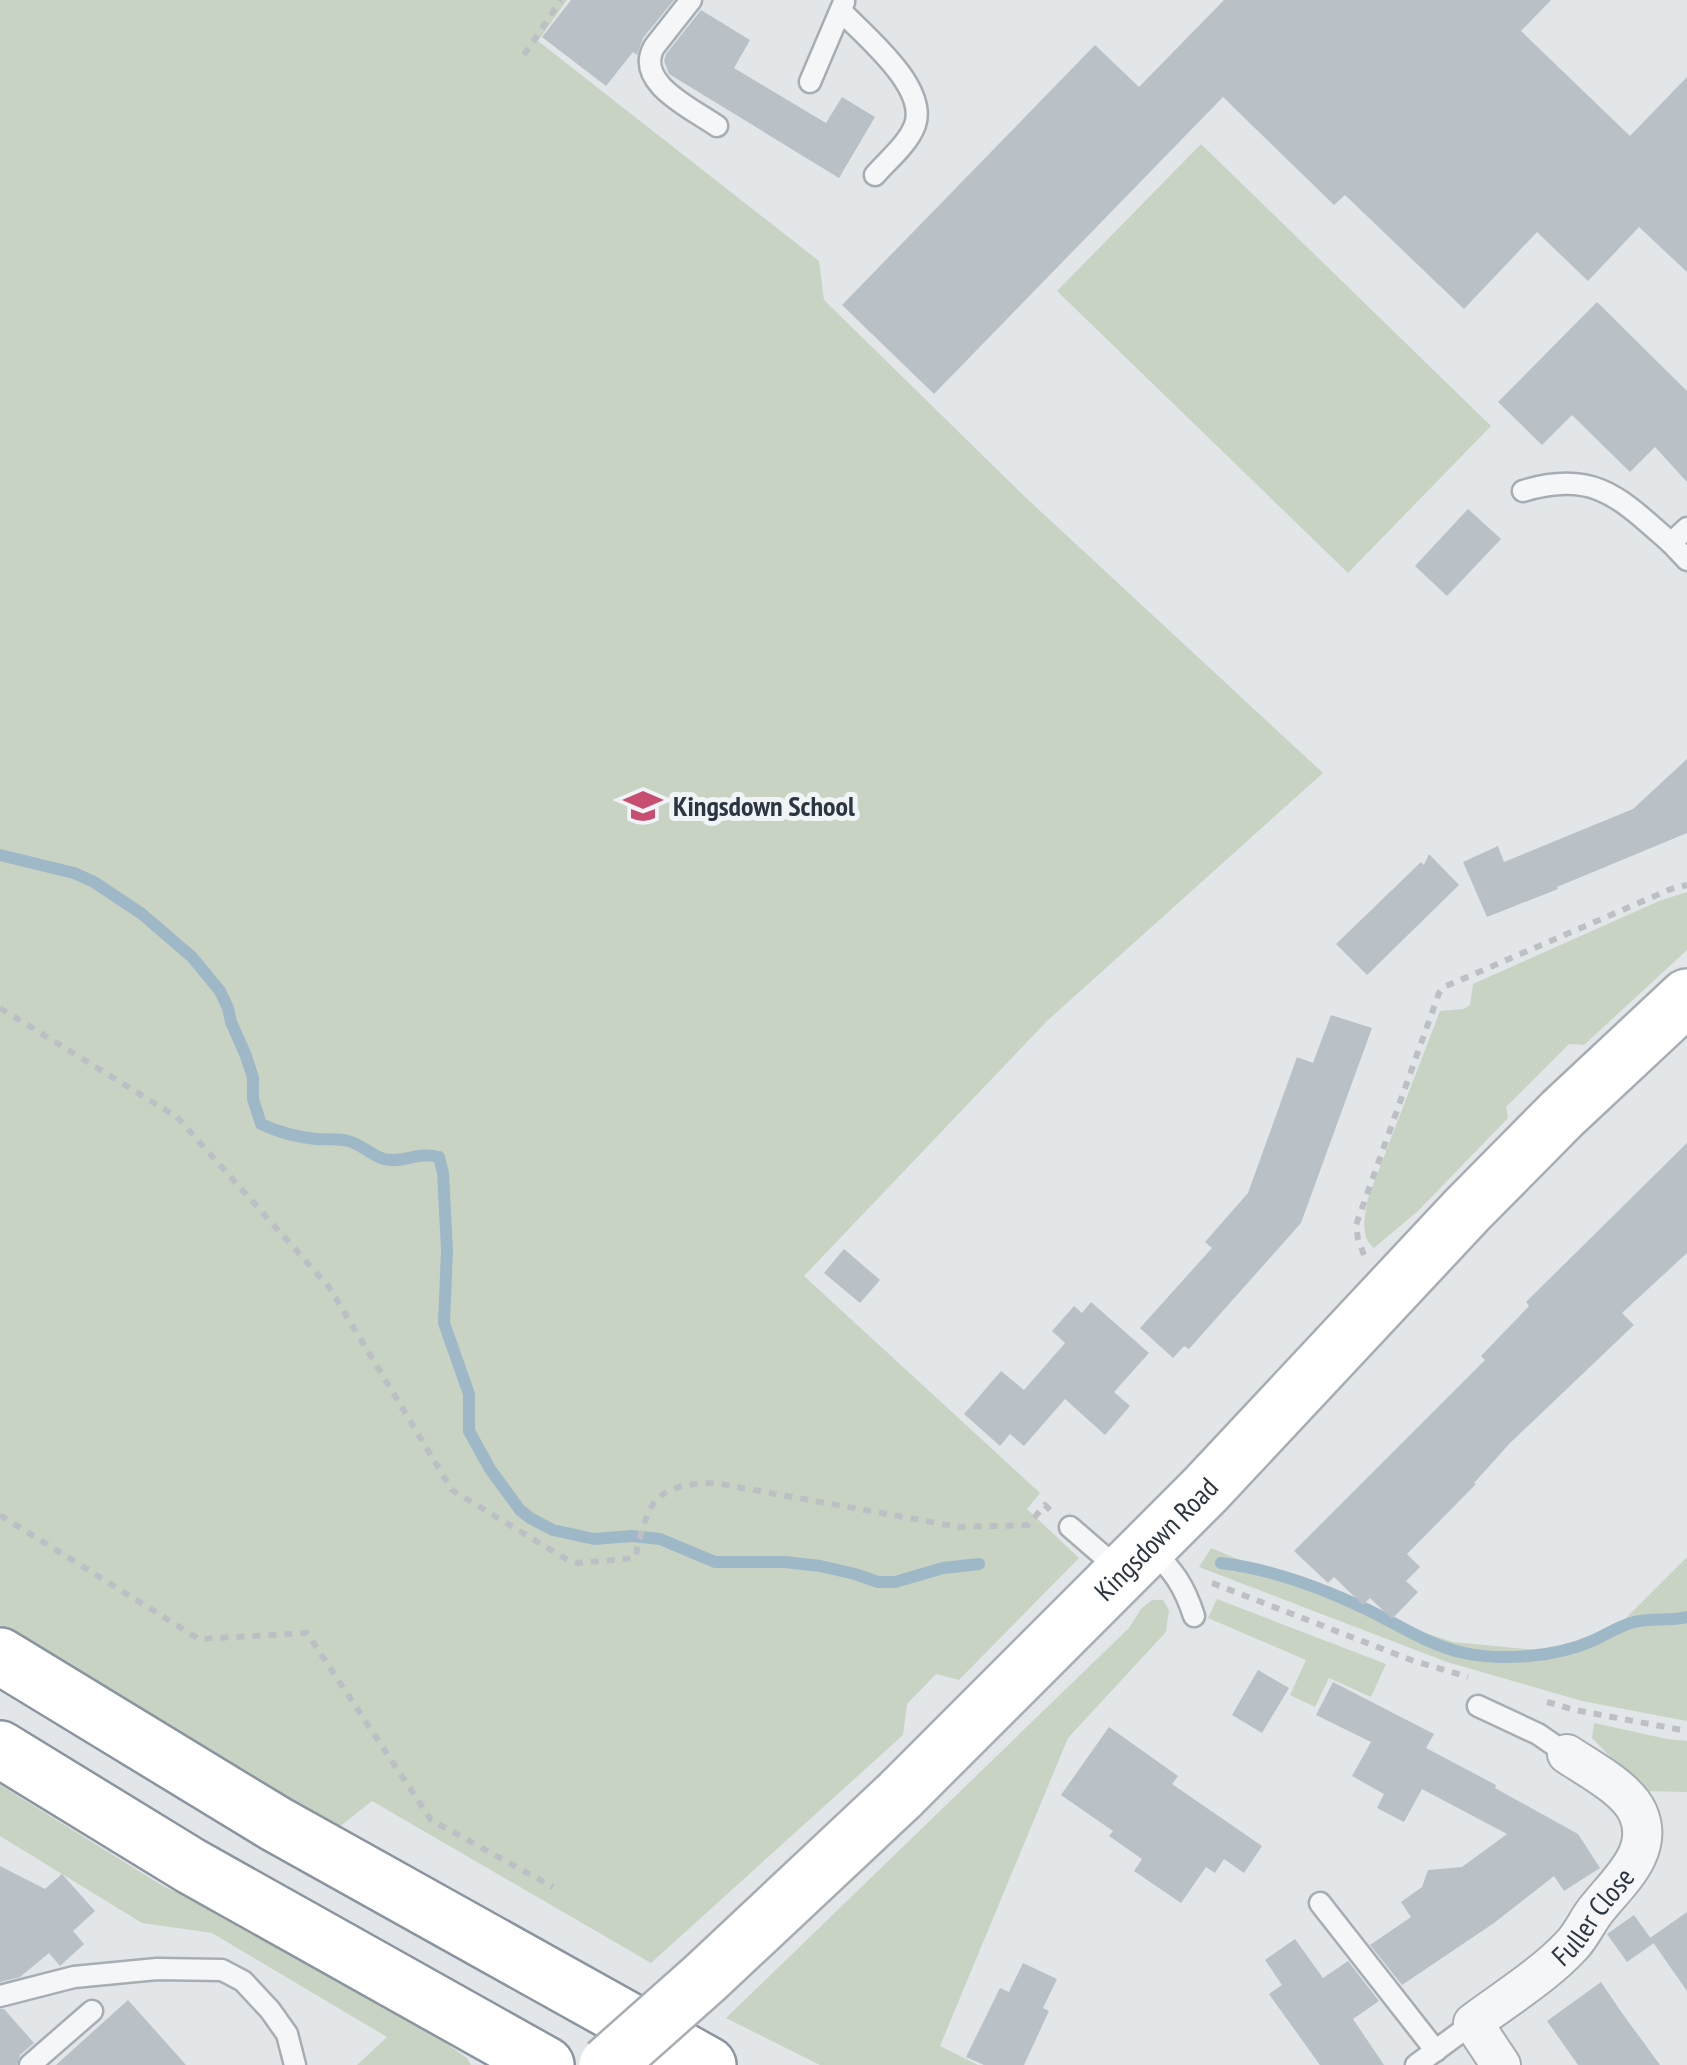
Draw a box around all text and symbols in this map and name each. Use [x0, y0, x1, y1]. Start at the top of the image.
school or university icon: Kingsdown School [622, 785, 664, 827]
place label: Kingsdown School [673, 787, 855, 824]
street label: Kingsdown Road [1086, 1469, 1226, 1608]
street label: Fuller Close [1543, 1860, 1642, 1974]

